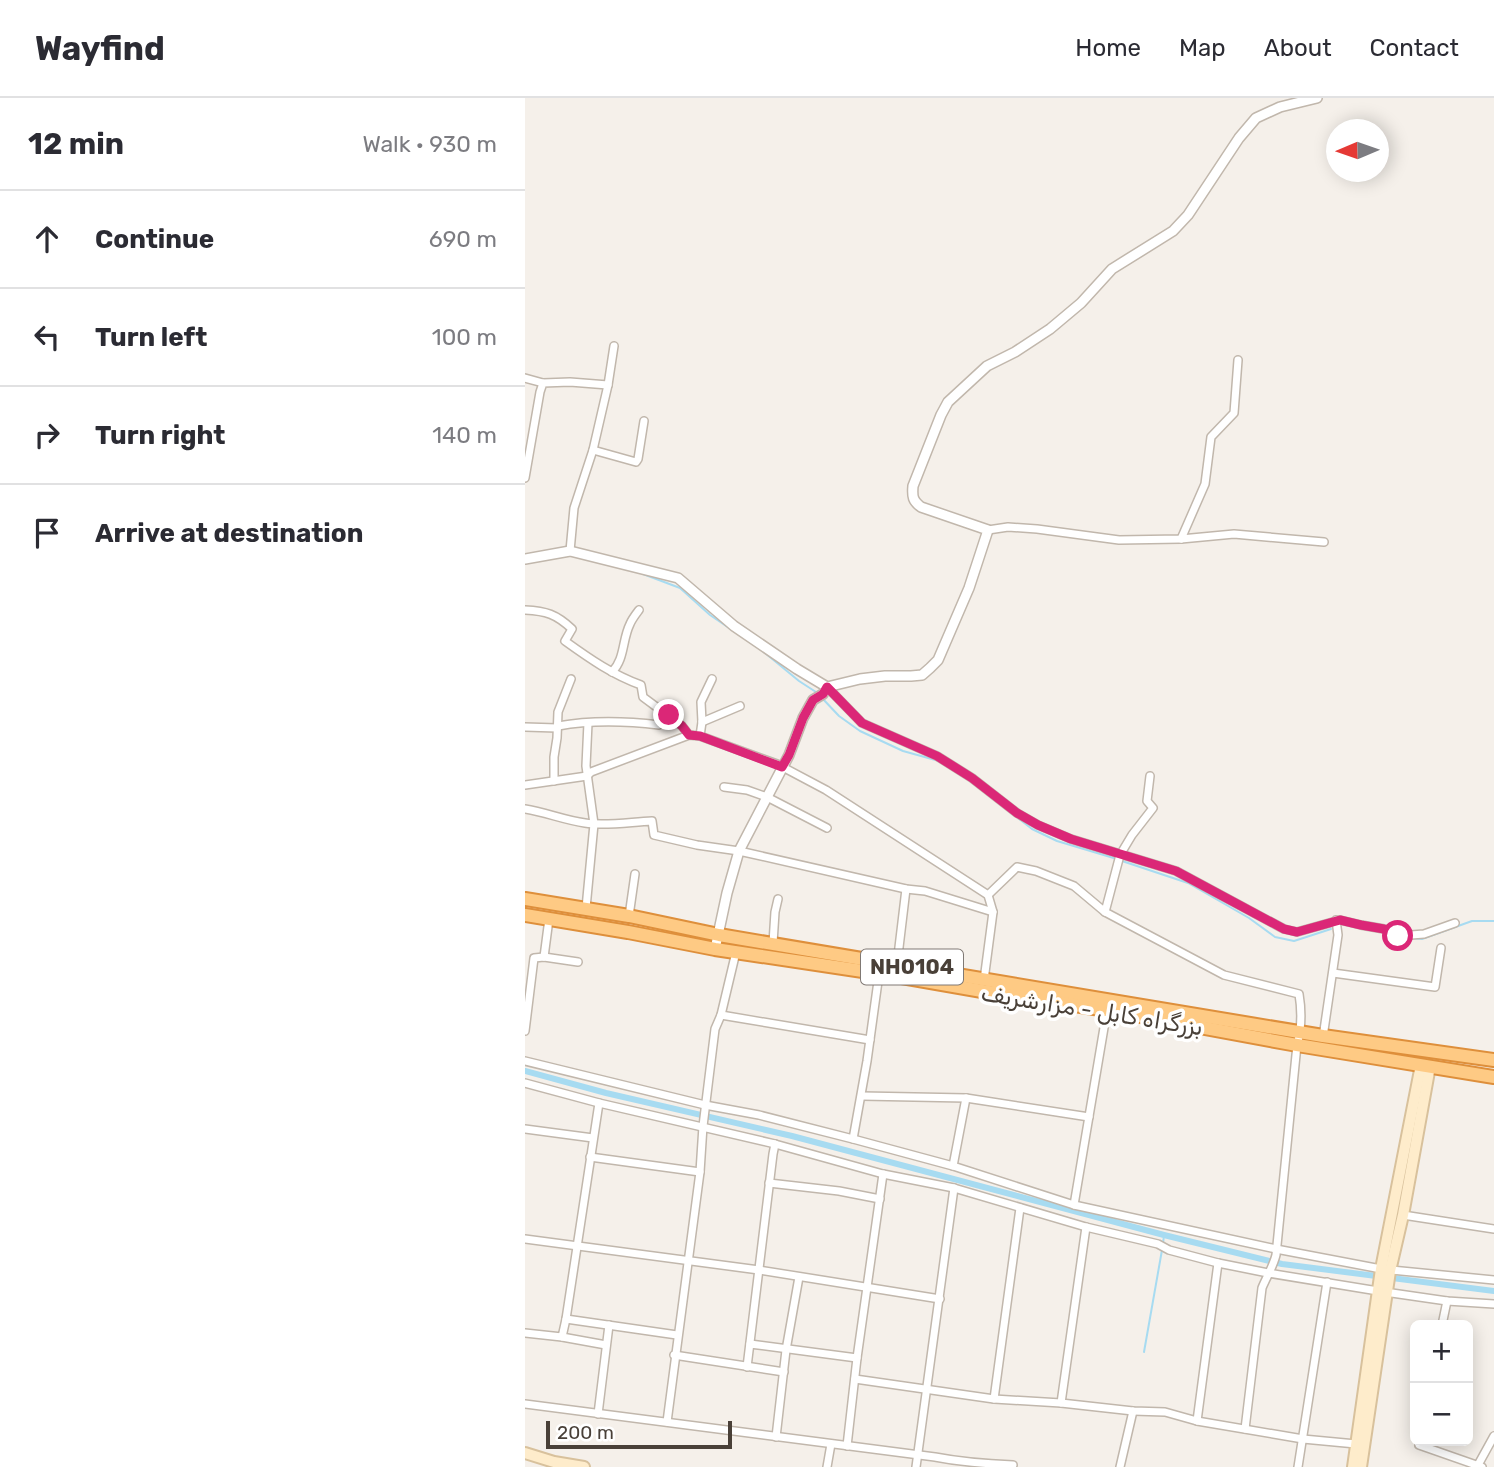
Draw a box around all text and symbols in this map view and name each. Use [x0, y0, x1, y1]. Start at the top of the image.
text: Wayfind [35, 29, 165, 68]
text: Home [1075, 34, 1141, 62]
text: Map [1179, 34, 1226, 62]
text: About [1264, 34, 1332, 62]
text: Contact [1370, 34, 1459, 62]
north arrow [1326, 119, 1389, 182]
text: 12 min [28, 126, 124, 162]
text: Walk · 930 m [363, 130, 497, 158]
icon: ahead [28, 220, 66, 258]
text: Continue [95, 224, 214, 255]
text: 690 m [429, 225, 497, 253]
icon: left [28, 318, 66, 356]
text: Turn left [95, 322, 207, 353]
text: 100 m [432, 323, 497, 351]
icon: right [28, 416, 66, 454]
text: Turn right [95, 420, 225, 451]
text: 140 m [432, 421, 497, 449]
icon: arrive [28, 514, 66, 552]
text: Arrive at destination [95, 518, 363, 549]
route end [653, 699, 684, 730]
route start [1382, 920, 1413, 951]
road number: NH0104 [861, 950, 963, 984]
street label: بزرگراه کابل - مزارشریف [979, 979, 1205, 1041]
map controls [1410, 1320, 1473, 1446]
button: + [1410, 1320, 1473, 1383]
button: − [1410, 1383, 1473, 1446]
scale bar [546, 1418, 731, 1450]
text: 200 m [557, 1421, 614, 1444]

